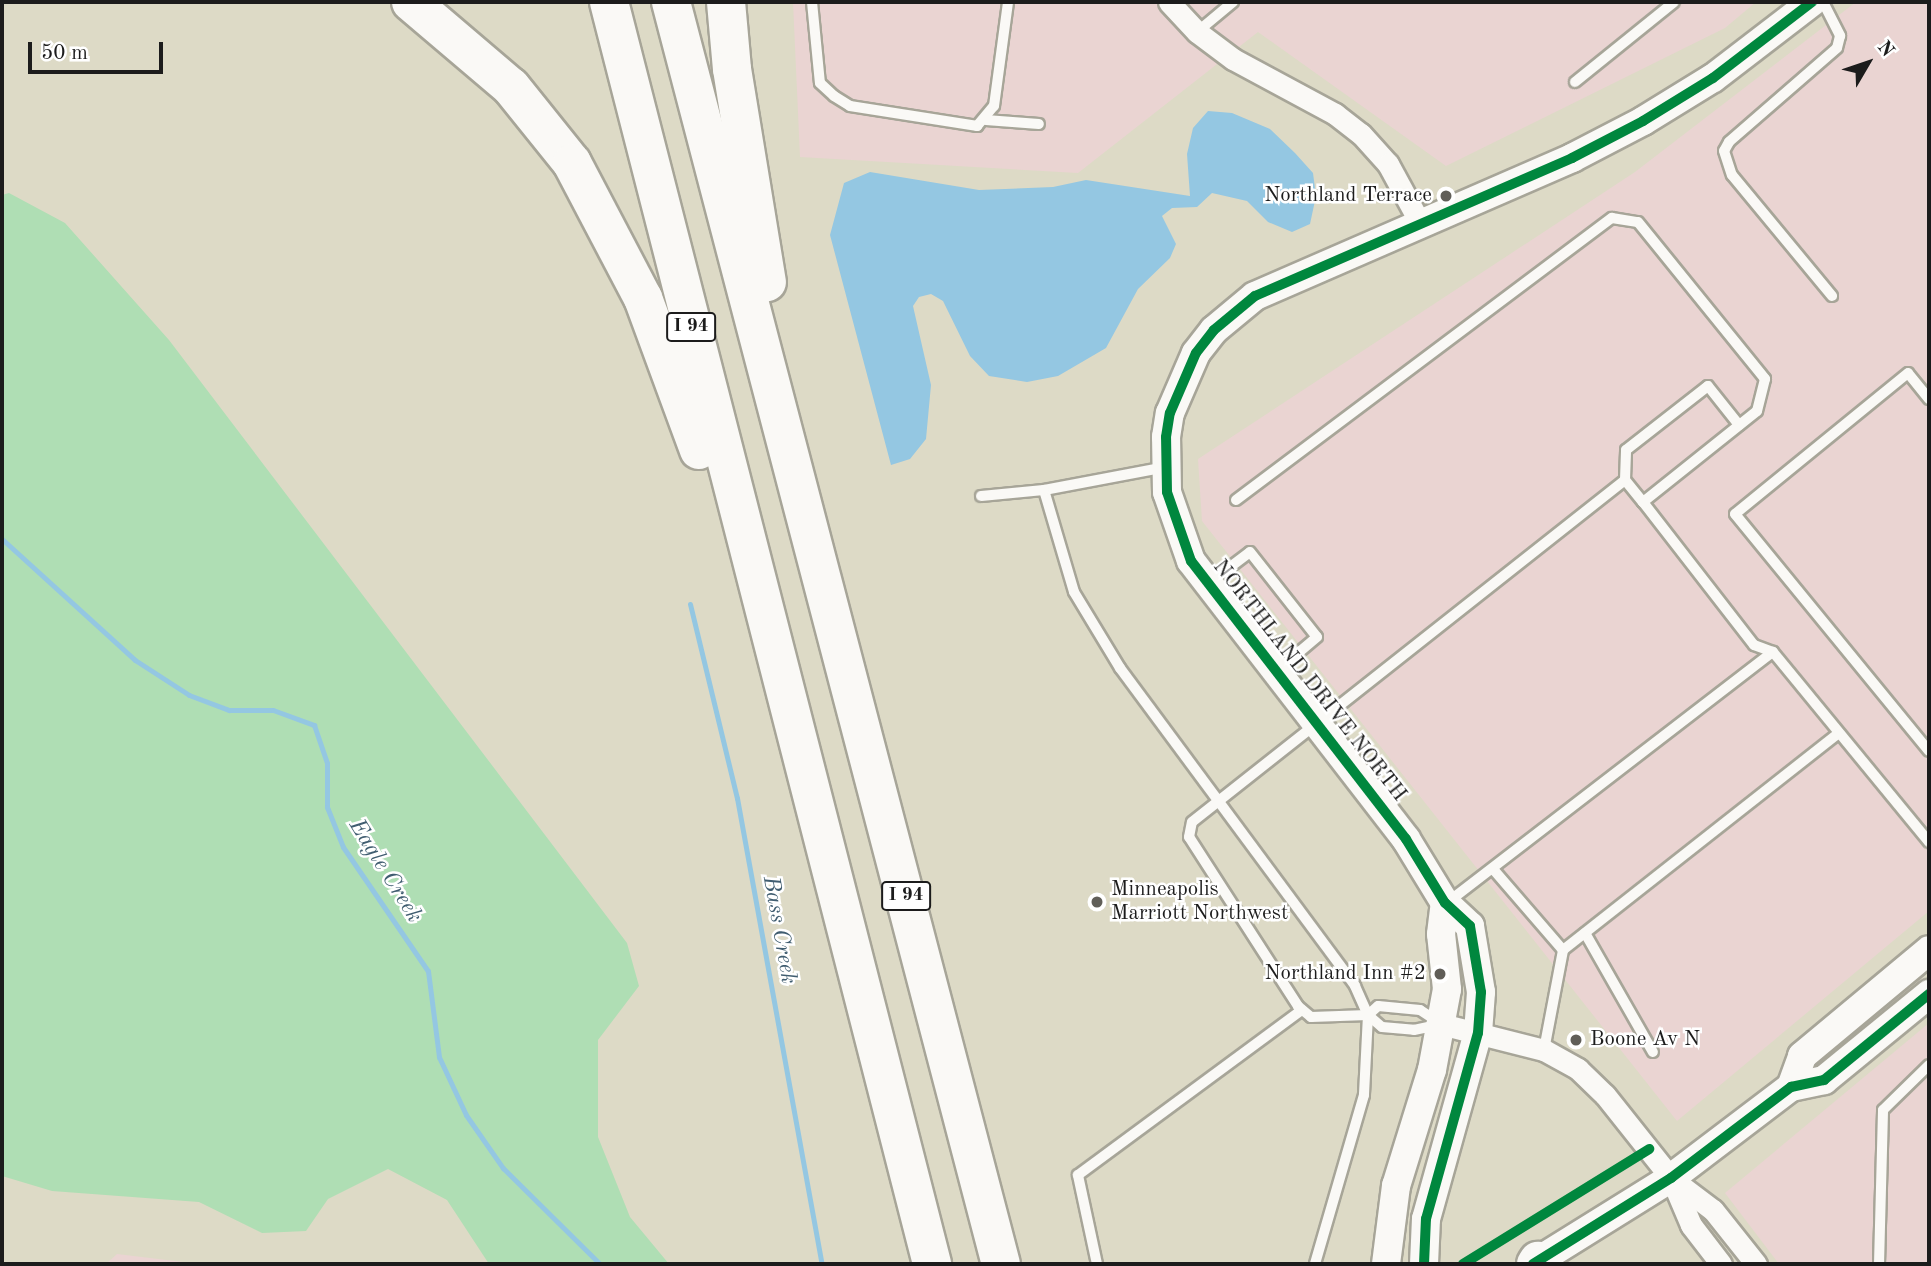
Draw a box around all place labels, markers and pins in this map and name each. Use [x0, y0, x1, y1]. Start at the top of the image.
place label: Northland Terrace [1264, 183, 1432, 209]
marker: Northland Terrace [1438, 188, 1454, 204]
place label: Minneapolis Marriott Northwest [1111, 877, 1288, 927]
marker: Minneapolis Marriott Northwest [1089, 894, 1105, 910]
place label: Northland Inn #2 [1264, 961, 1426, 987]
marker: Northland Inn #2 [1432, 966, 1448, 982]
place label: Boone Av N [1590, 1027, 1700, 1053]
marker: Boone Av N [1568, 1032, 1584, 1048]

